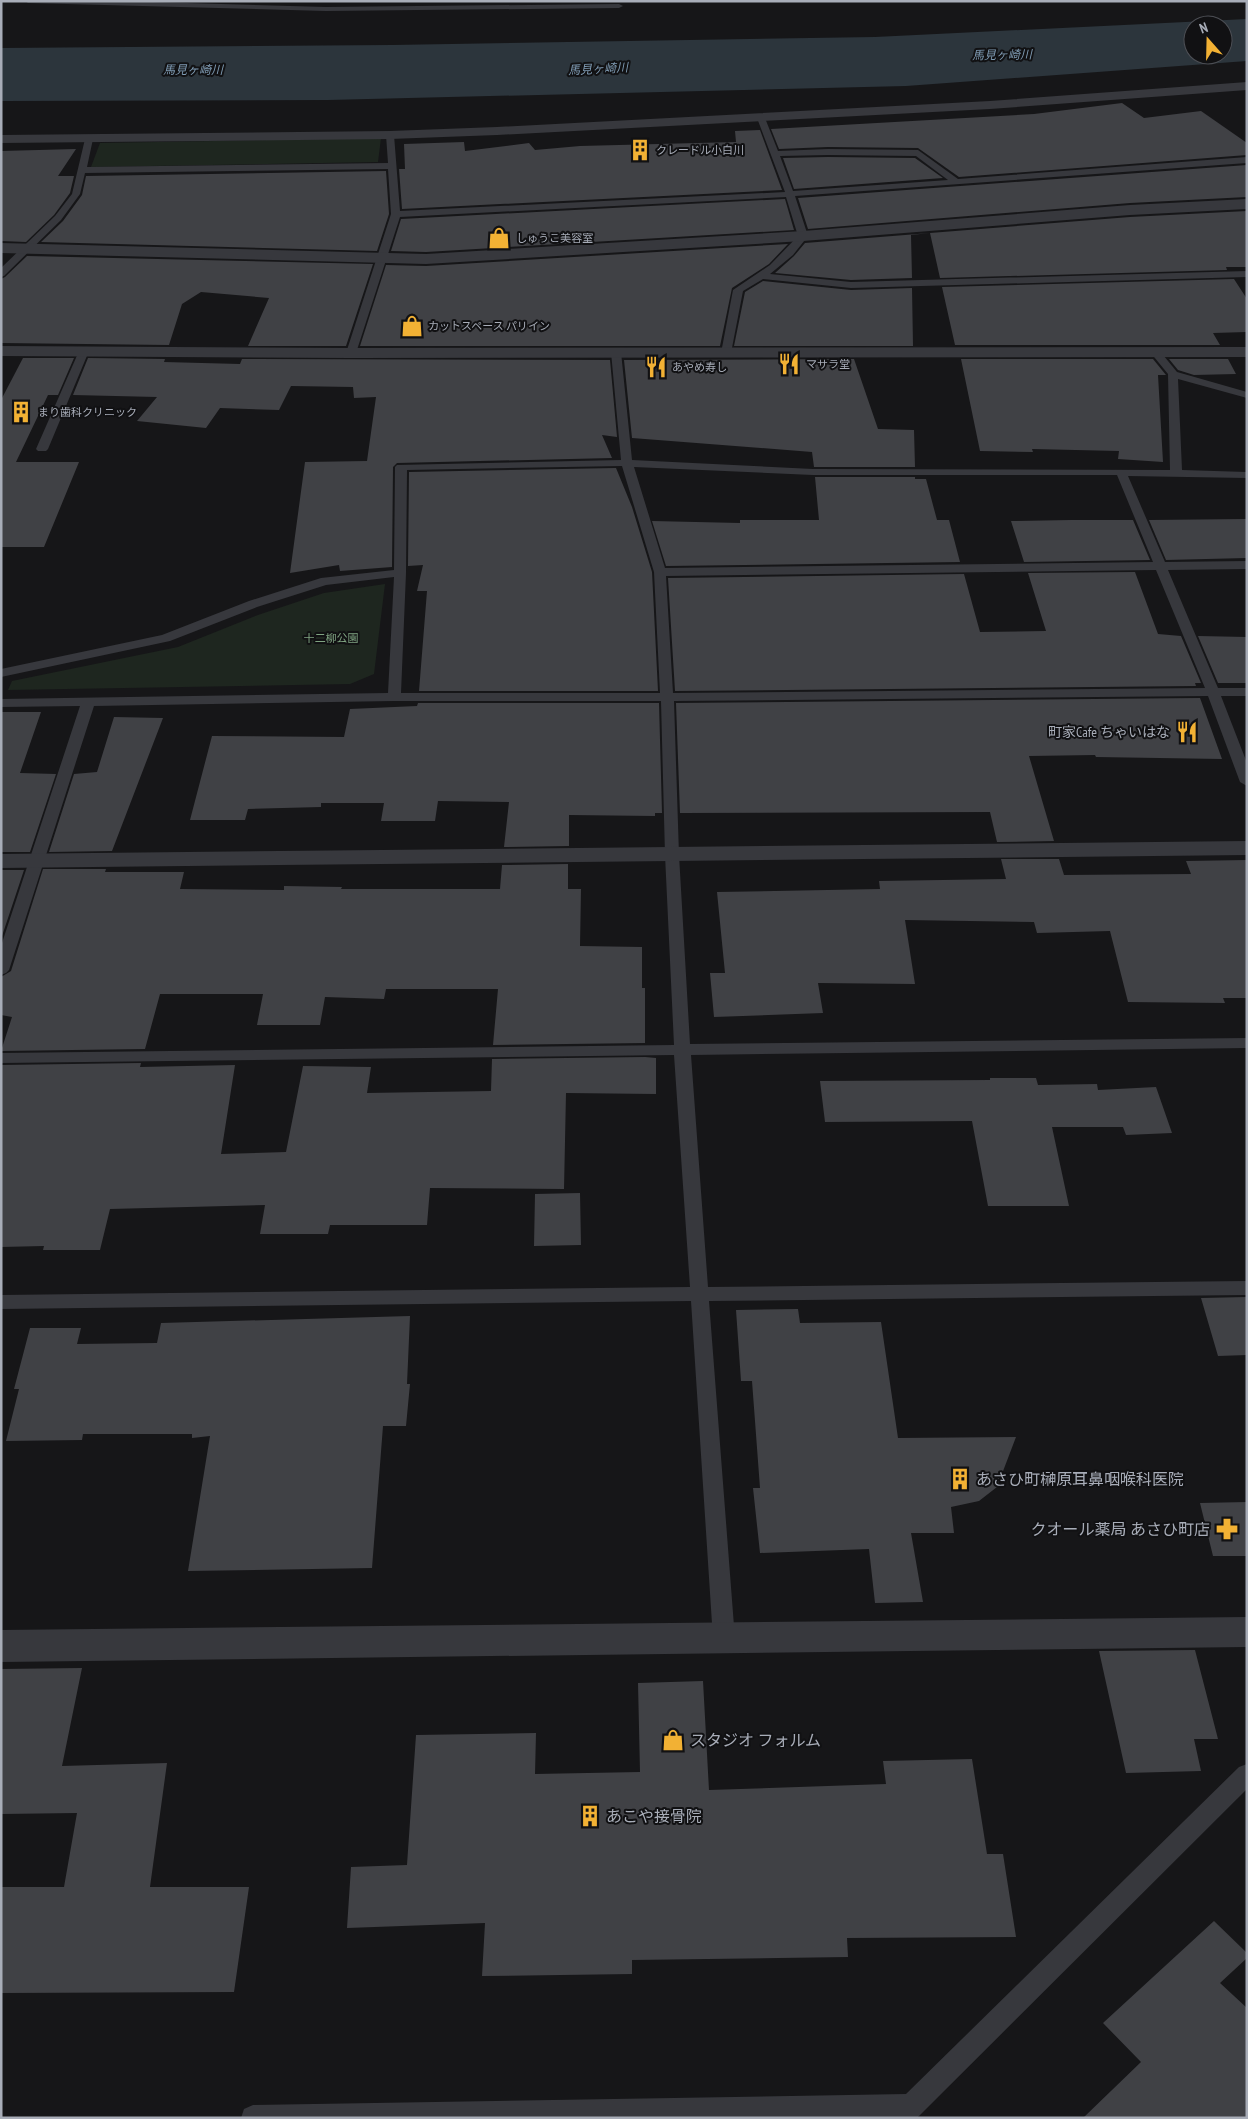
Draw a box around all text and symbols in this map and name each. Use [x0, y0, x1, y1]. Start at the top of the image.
north arrow [1183, 15, 1233, 65]
text: N [1197, 18, 1210, 38]
water label: 馬見ヶ崎川 [972, 46, 1034, 63]
water label: 馬見ヶ崎川 [568, 59, 630, 78]
water label: 馬見ヶ崎川 [163, 62, 225, 77]
building icon: クレードル小白川 [627, 137, 653, 163]
place label: クレードル小白川 [656, 143, 744, 157]
shop icon: しゅうこ美容室 [486, 225, 512, 251]
place label: しゅうこ美容室 [516, 231, 593, 245]
shop icon: カットスペース パリイン [399, 313, 425, 339]
place label: カットスペース パリイン [428, 319, 550, 333]
restaurant icon: マサラ堂 [776, 351, 802, 377]
restaurant icon: あやめ寿し [643, 354, 669, 380]
place label: マサラ堂 [806, 357, 850, 371]
place label: あやめ寿し [672, 360, 727, 374]
building icon: まり歯科クリニック [8, 399, 34, 425]
place label: まり歯科クリニック [38, 405, 137, 419]
park label: 十二柳公園 [304, 631, 359, 645]
restaurant icon: 町家Cafe ちゃいはな [1174, 719, 1200, 745]
place label: 町家Cafe ちゃいはな [1048, 723, 1170, 741]
building icon: あさひ町榊原耳鼻咽喉科医院 [947, 1466, 973, 1492]
place label: あさひ町榊原耳鼻咽喉科医院 [976, 1469, 1184, 1489]
pharmacy icon: クオール薬局 あさひ町店 [1214, 1516, 1240, 1542]
place label: クオール薬局 あさひ町店 [1031, 1519, 1210, 1539]
shop icon: スタジオ フォルム [660, 1727, 686, 1753]
place label: スタジオ フォルム [690, 1730, 821, 1750]
building icon: あこや接骨院 [577, 1803, 603, 1829]
place label: あこや接骨院 [606, 1806, 702, 1826]

